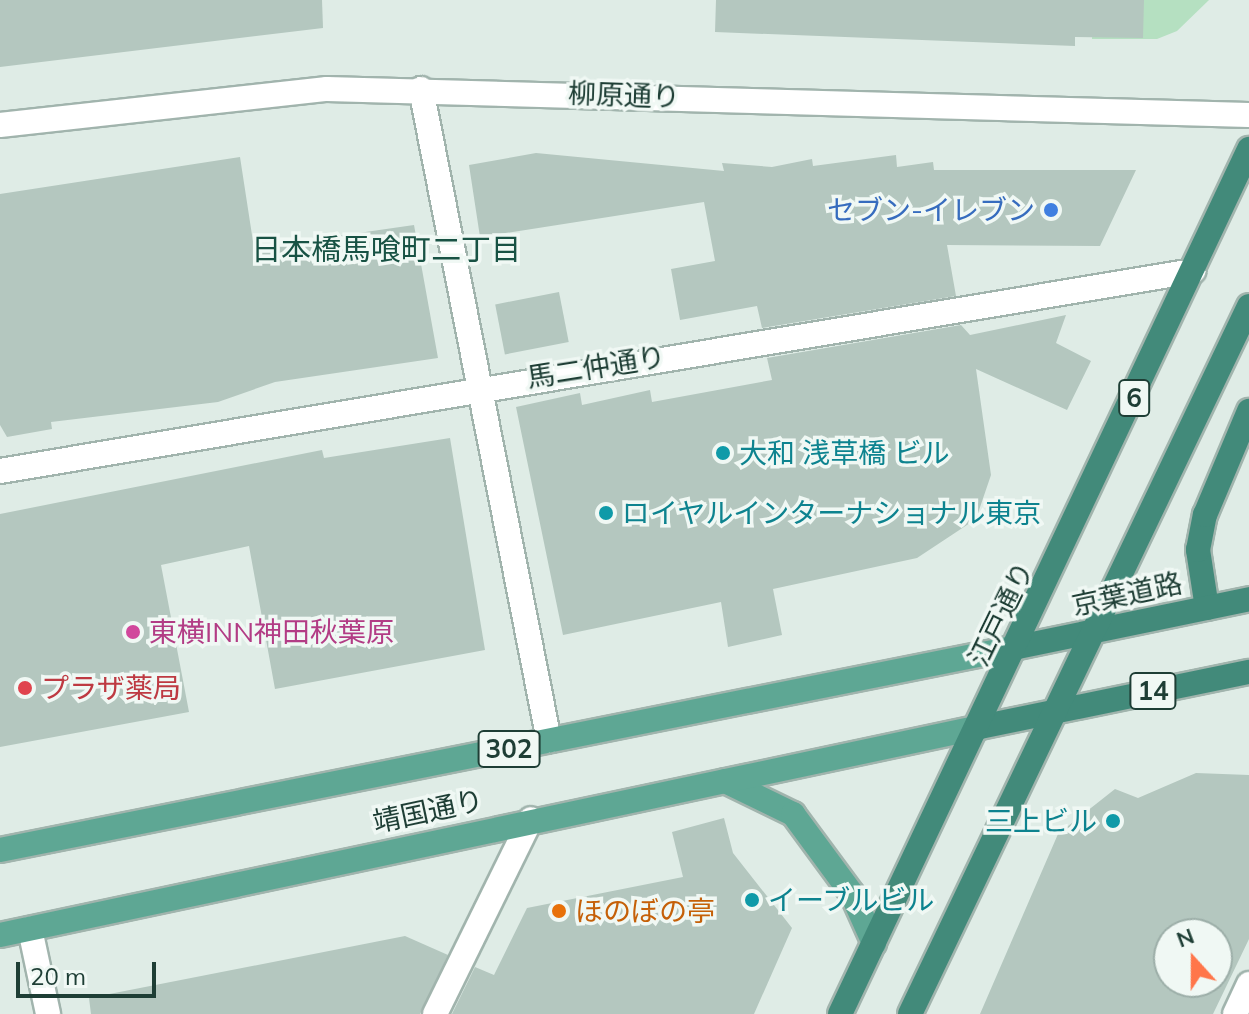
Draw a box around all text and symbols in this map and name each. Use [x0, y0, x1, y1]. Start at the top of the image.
street label: 柳原通り [567, 76, 681, 114]
place label: セブン-イレブン [827, 193, 1035, 227]
marker: セブン-イレブン [1042, 201, 1060, 219]
district label: 日本橋馬喰町二丁目 [251, 231, 521, 267]
street label: 馬二仲通り [524, 339, 668, 395]
road number: 6 [1118, 376, 1150, 420]
place label: 大和 浅草橋 ビル [739, 436, 950, 470]
marker: 大和 浅草橋 ビル [714, 444, 732, 462]
place label: ロイヤルインターナショナル東京 [622, 496, 1042, 530]
marker: ロイヤルインターナショナル東京 [597, 504, 615, 522]
street label: 江戸通り [961, 556, 1041, 672]
street label: 京葉道路 [1069, 566, 1185, 622]
place label: 東横INN神田秋葉原 [149, 615, 394, 649]
marker: 東横INN神田秋葉原 [124, 623, 142, 641]
road number: 14 [1129, 669, 1177, 713]
place label: プラザ薬局 [41, 671, 181, 705]
marker: プラザ薬局 [16, 679, 34, 697]
road number: 302 [477, 727, 541, 771]
street label: 靖国通り [370, 783, 486, 839]
place label: 三上ビル [985, 804, 1097, 838]
marker: 三上ビル [1104, 812, 1122, 830]
place label: イーブルビル [768, 883, 936, 917]
marker: イーブルビル [743, 891, 761, 909]
place label: ほのぼの亭 [575, 894, 715, 928]
marker: ほのぼの亭 [550, 902, 568, 920]
north arrow [1153, 918, 1233, 998]
text: N [1172, 921, 1198, 954]
scale bar [20, 946, 160, 996]
text: 20 m [30, 961, 86, 991]

